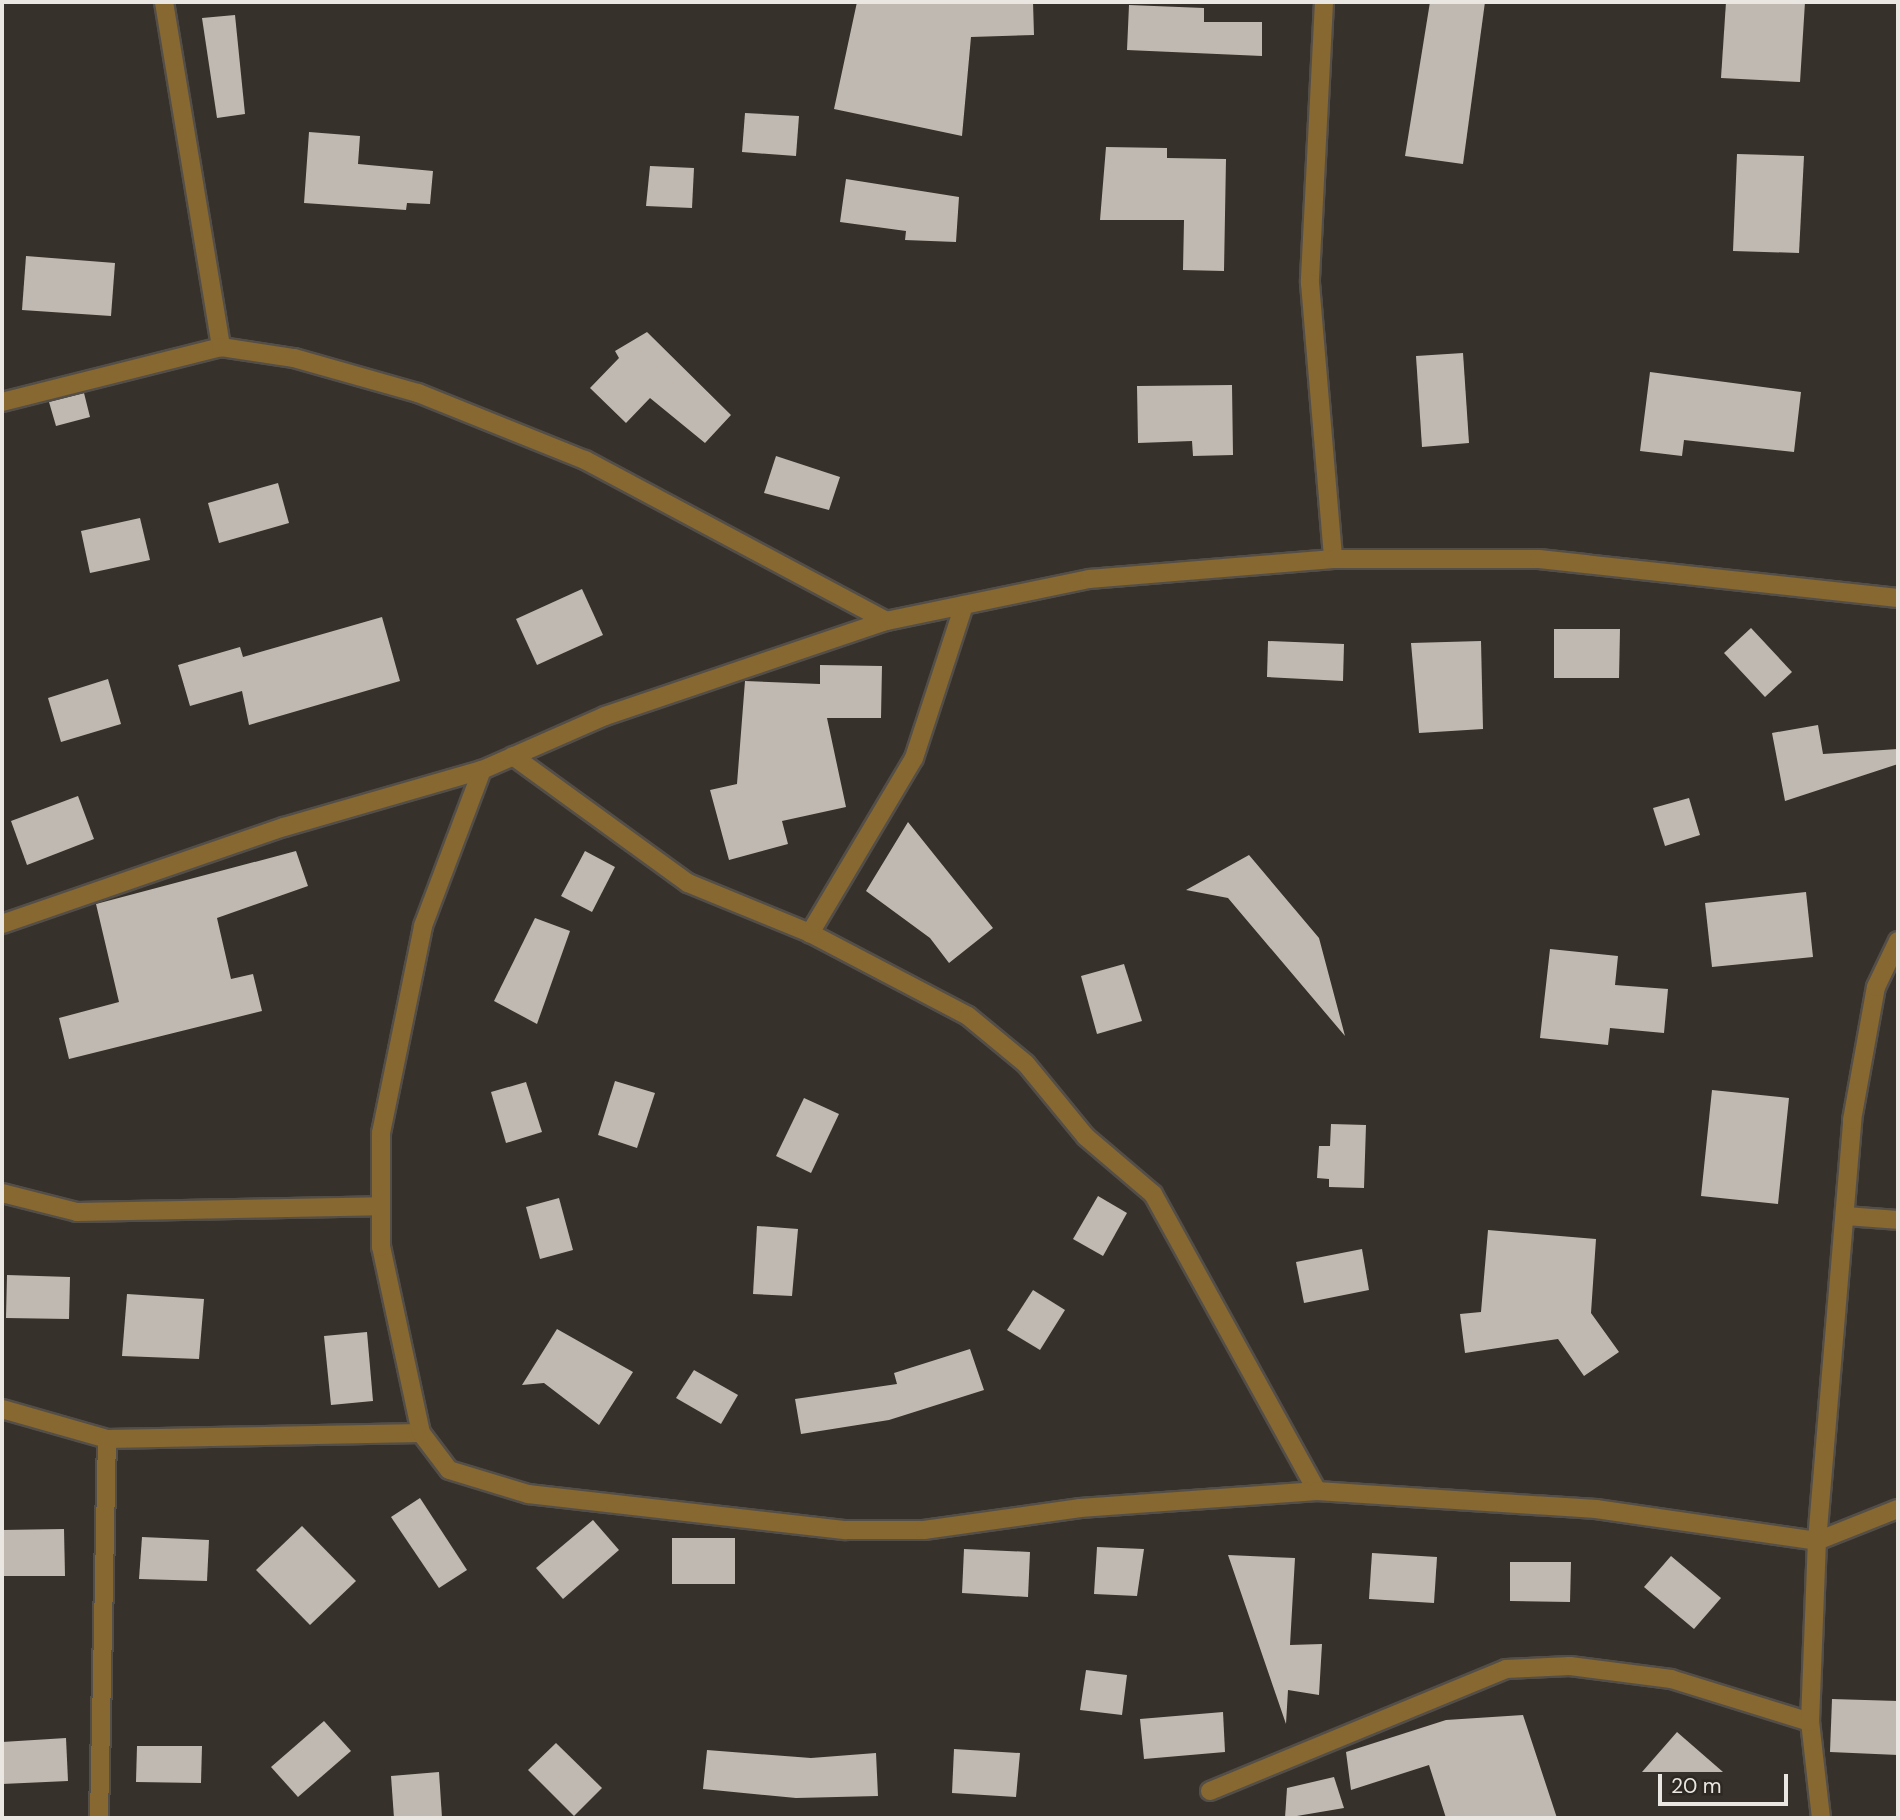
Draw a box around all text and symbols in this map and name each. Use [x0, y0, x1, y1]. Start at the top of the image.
scale bar [1662, 1760, 1792, 1804]
text: 20 m [1671, 1772, 1722, 1800]

